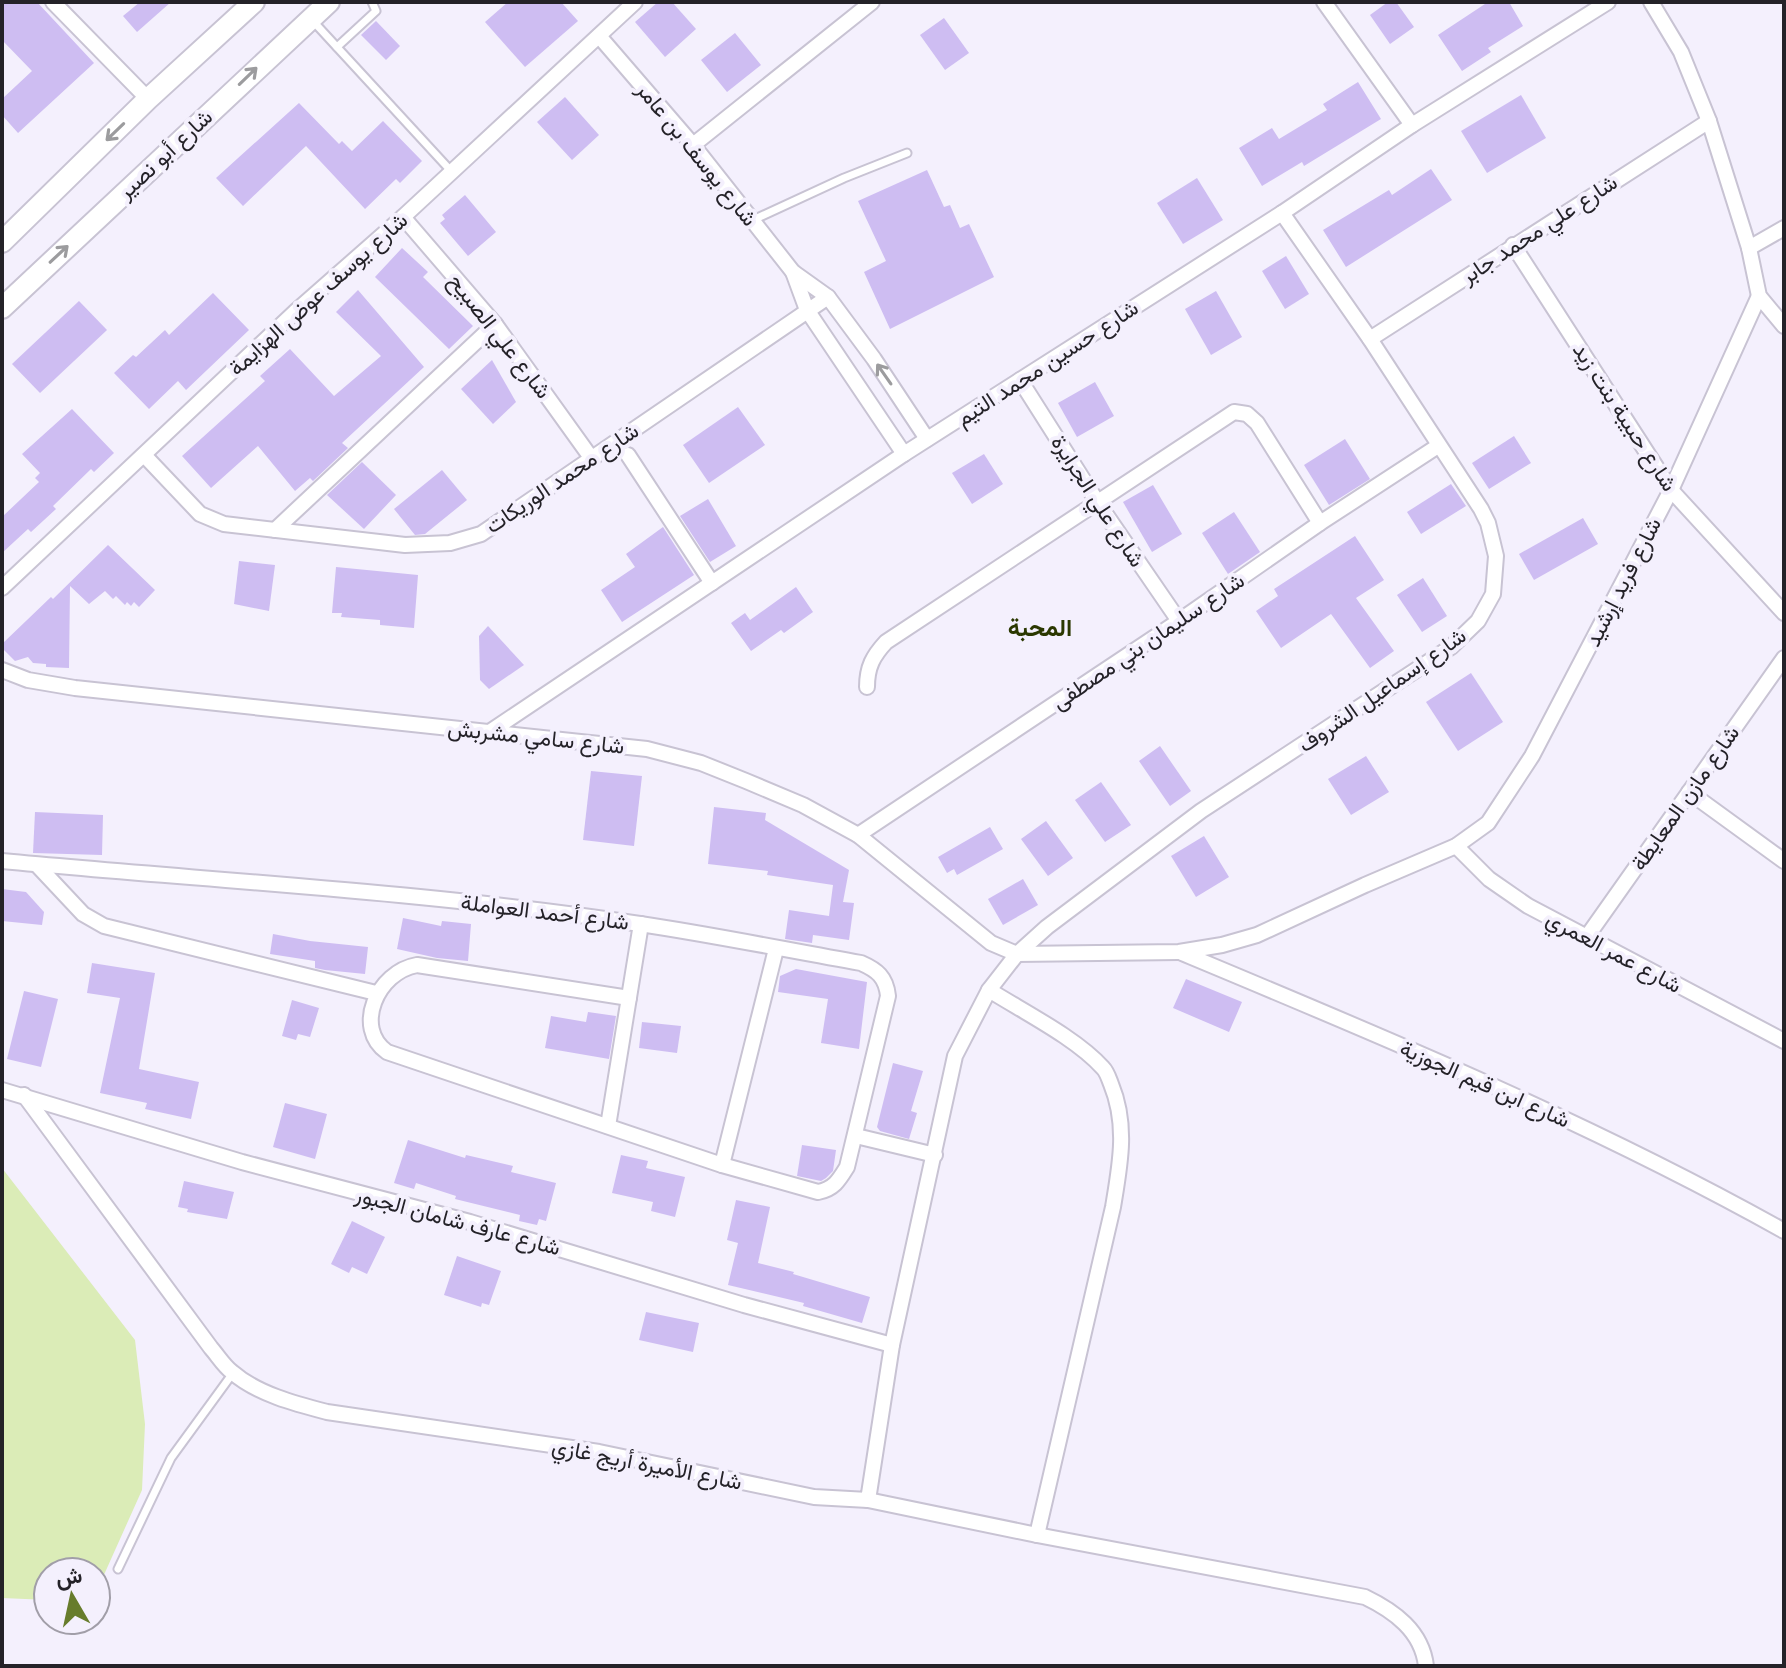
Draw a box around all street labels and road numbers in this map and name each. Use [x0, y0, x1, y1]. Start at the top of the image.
street label: شارع يوسف بن عامر [629, 75, 765, 233]
street label: شارع أبو نصير [110, 102, 219, 207]
street label: شارع علي محمد جابر [1454, 167, 1625, 294]
street label: شارع يوسف عوض الهزايمة [222, 205, 414, 383]
street label: شارع علي الصبيح [439, 267, 559, 407]
street label: شارع حسين محمد التيم [950, 292, 1144, 434]
street label: شارع حبيبة بنت زيد [1565, 337, 1685, 497]
street label: شارع محمد الوريكات [479, 415, 645, 541]
street label: شارع علي الجرايرة [1041, 429, 1152, 575]
street label: شارع فريد إرشيد [1577, 512, 1669, 652]
street label: شارع سليمان بني مصطفى [1046, 565, 1252, 720]
street label: شارع إسماعيل الشروف [1292, 620, 1472, 760]
street label: شارع سامي مشربش [446, 712, 626, 765]
street label: شارع مازن المعايطة [1623, 719, 1747, 877]
street label: شارع أحمد العواملة [459, 886, 631, 938]
street label: شارع عمر العمري [1539, 903, 1687, 1003]
street label: شارع ابن قيم الجوزية [1395, 1033, 1575, 1135]
street label: شارع عارف شامان الجبور [351, 1178, 564, 1263]
street label: شارع الأميرة أريج غازي [549, 1430, 745, 1501]

